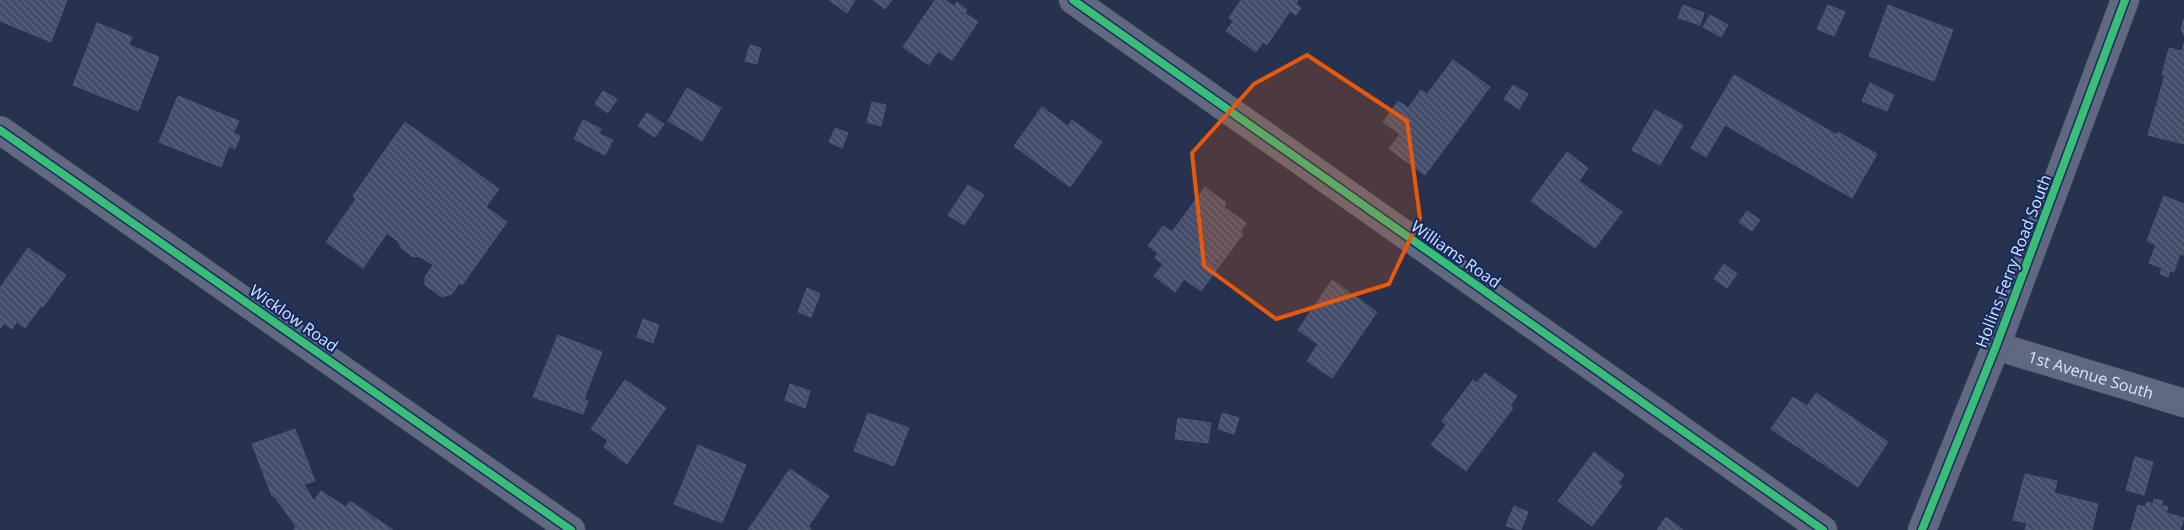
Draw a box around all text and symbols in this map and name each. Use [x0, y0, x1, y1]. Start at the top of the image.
street label: Hollins Ferry Road South [1970, 171, 2056, 351]
street label: Williams Road [1407, 215, 1505, 293]
street label: Wicklow Road [245, 279, 343, 357]
street label: 1st Avenue South [2025, 345, 2156, 404]

